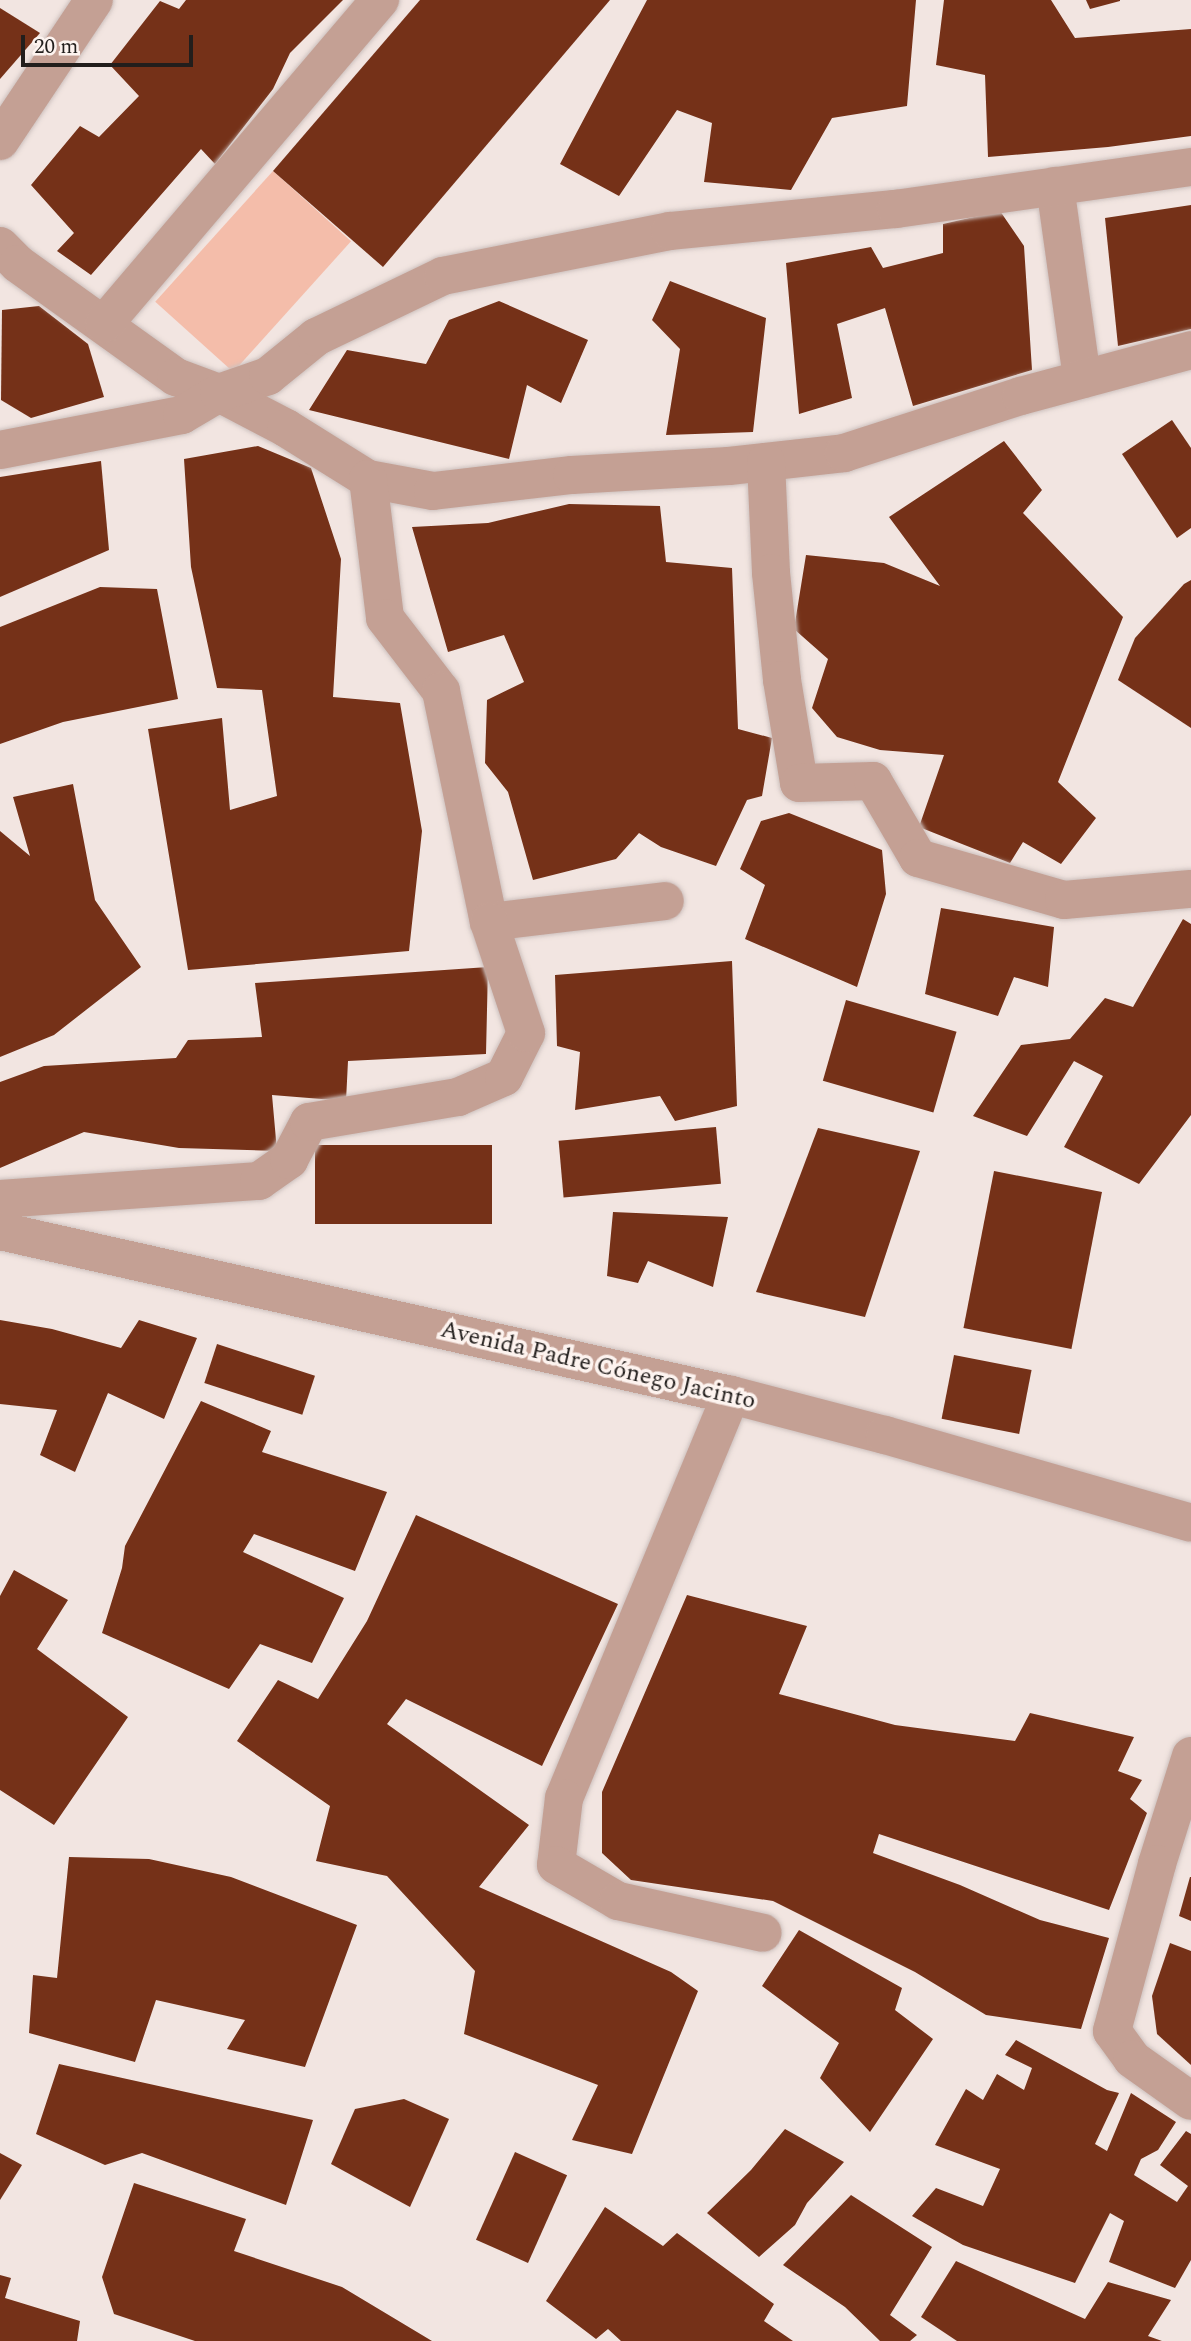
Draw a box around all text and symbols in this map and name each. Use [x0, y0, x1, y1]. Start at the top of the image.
scale bar [24, 21, 196, 65]
text: 20 m [34, 31, 78, 63]
street label: Avenida Padre Cónego Jacinto [438, 1316, 758, 1416]

